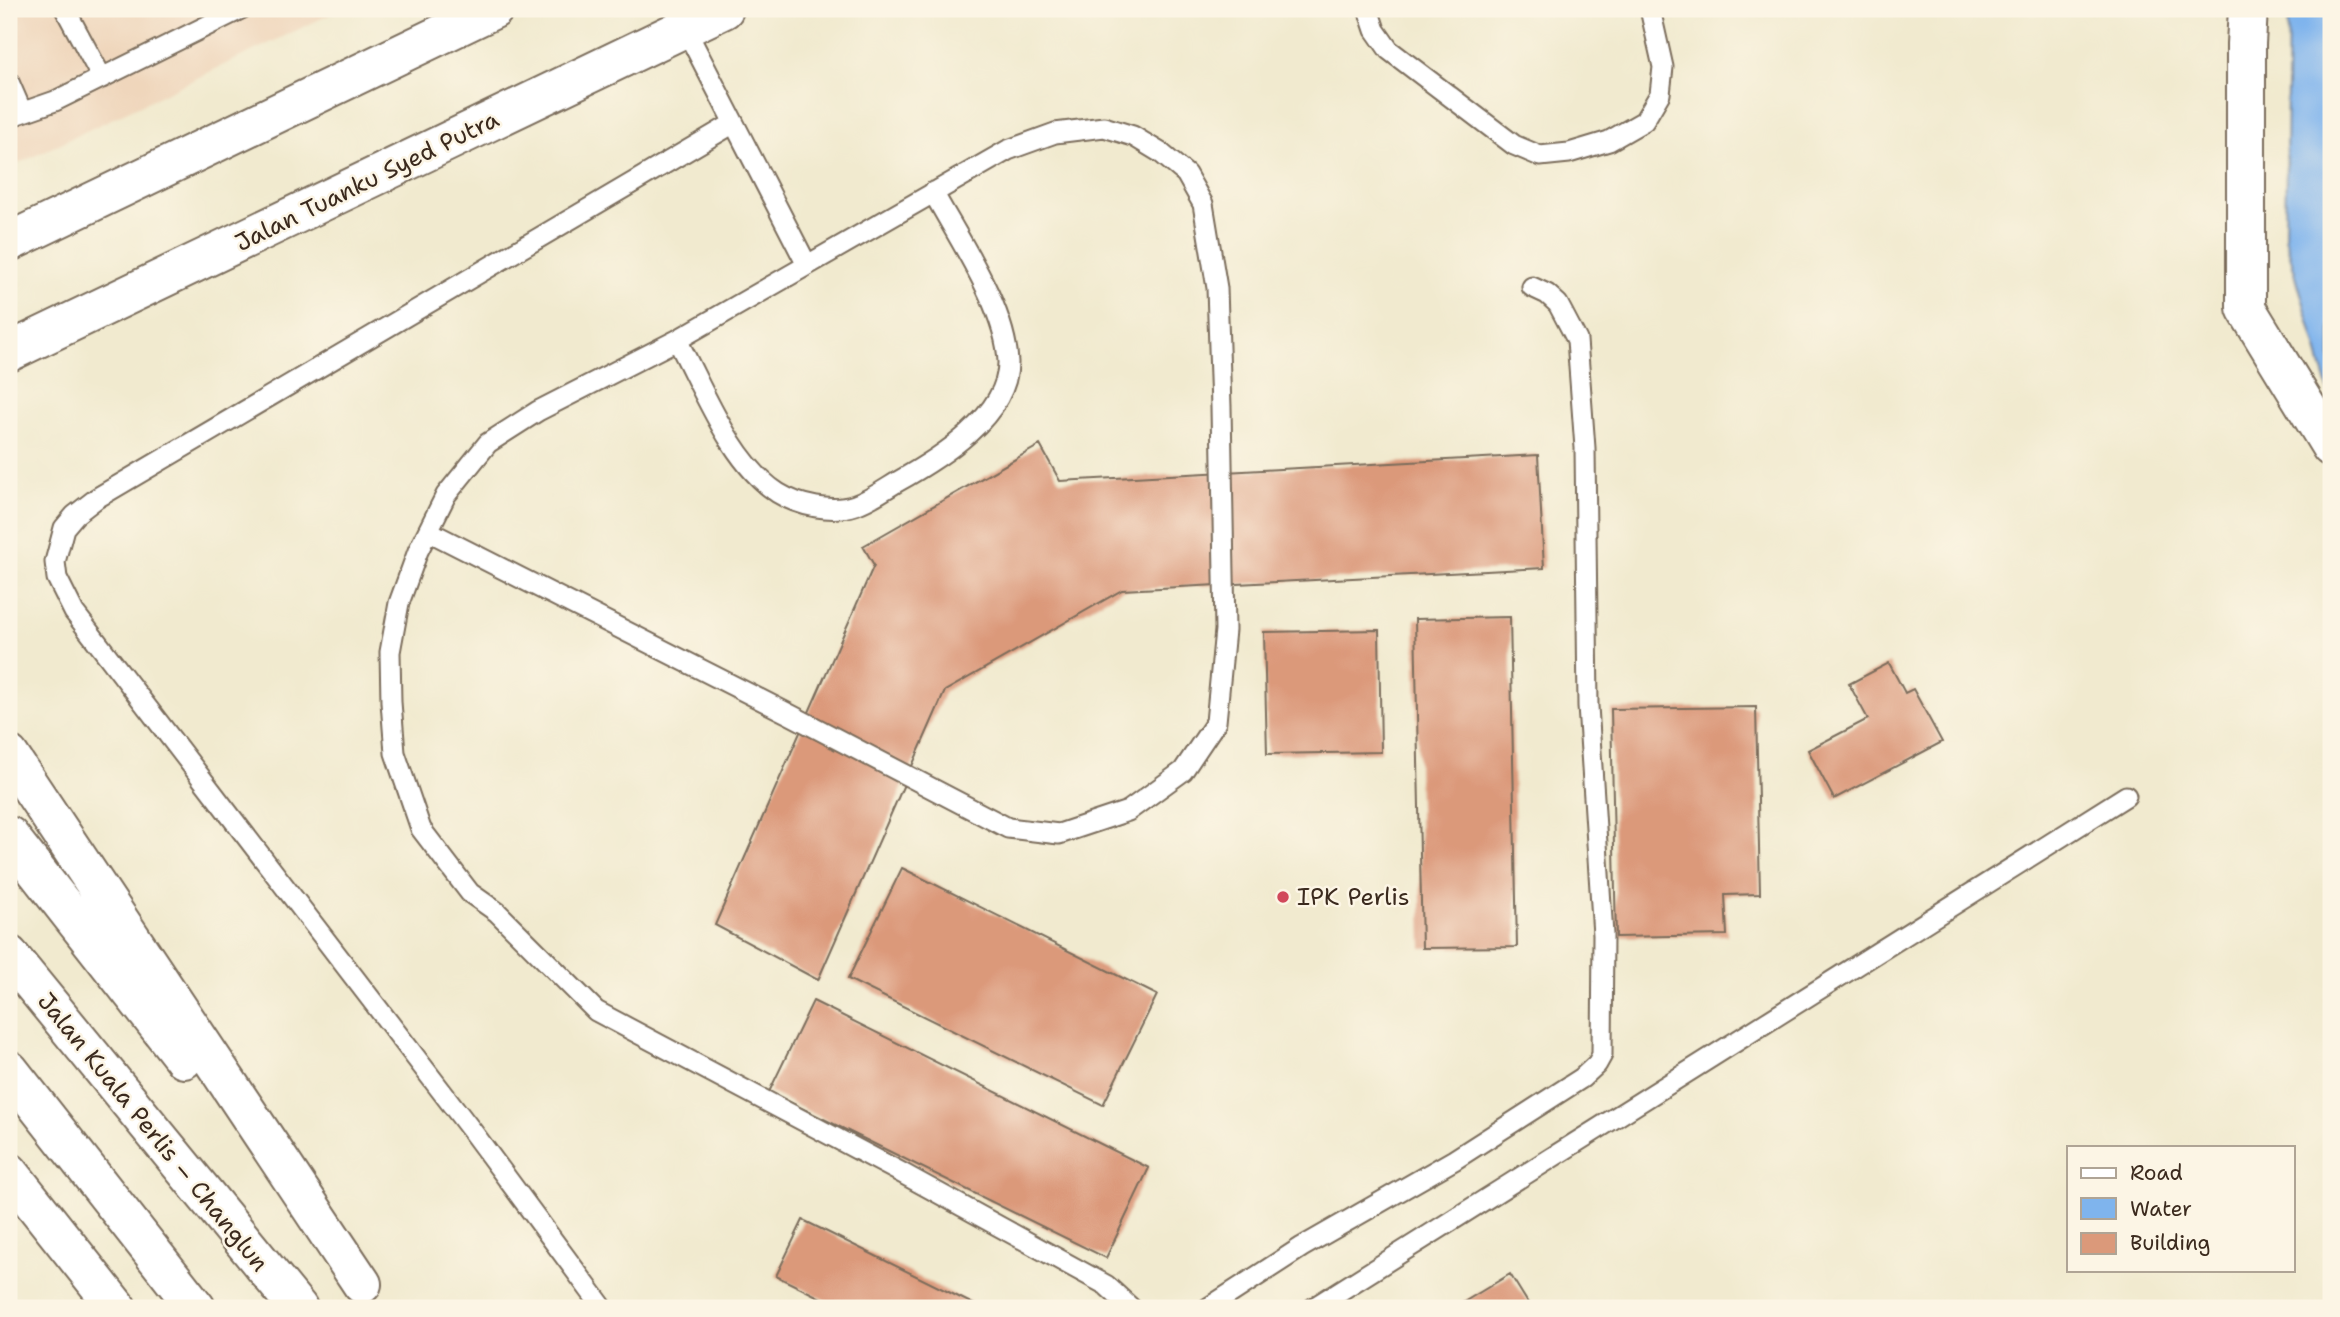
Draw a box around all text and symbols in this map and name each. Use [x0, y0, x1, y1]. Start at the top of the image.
street label: Jalan Tuanku Syed Putra [230, 103, 504, 259]
place label: IPK Perlis [1297, 881, 1410, 913]
marker: IPK Perlis [1275, 889, 1291, 905]
street label: Jalan Kuala Perlis – Changlun [30, 986, 276, 1278]
legend [2067, 1146, 2294, 1272]
text: Road [2130, 1159, 2183, 1187]
text: Water [2130, 1195, 2192, 1223]
text: Building [2130, 1229, 2210, 1257]

